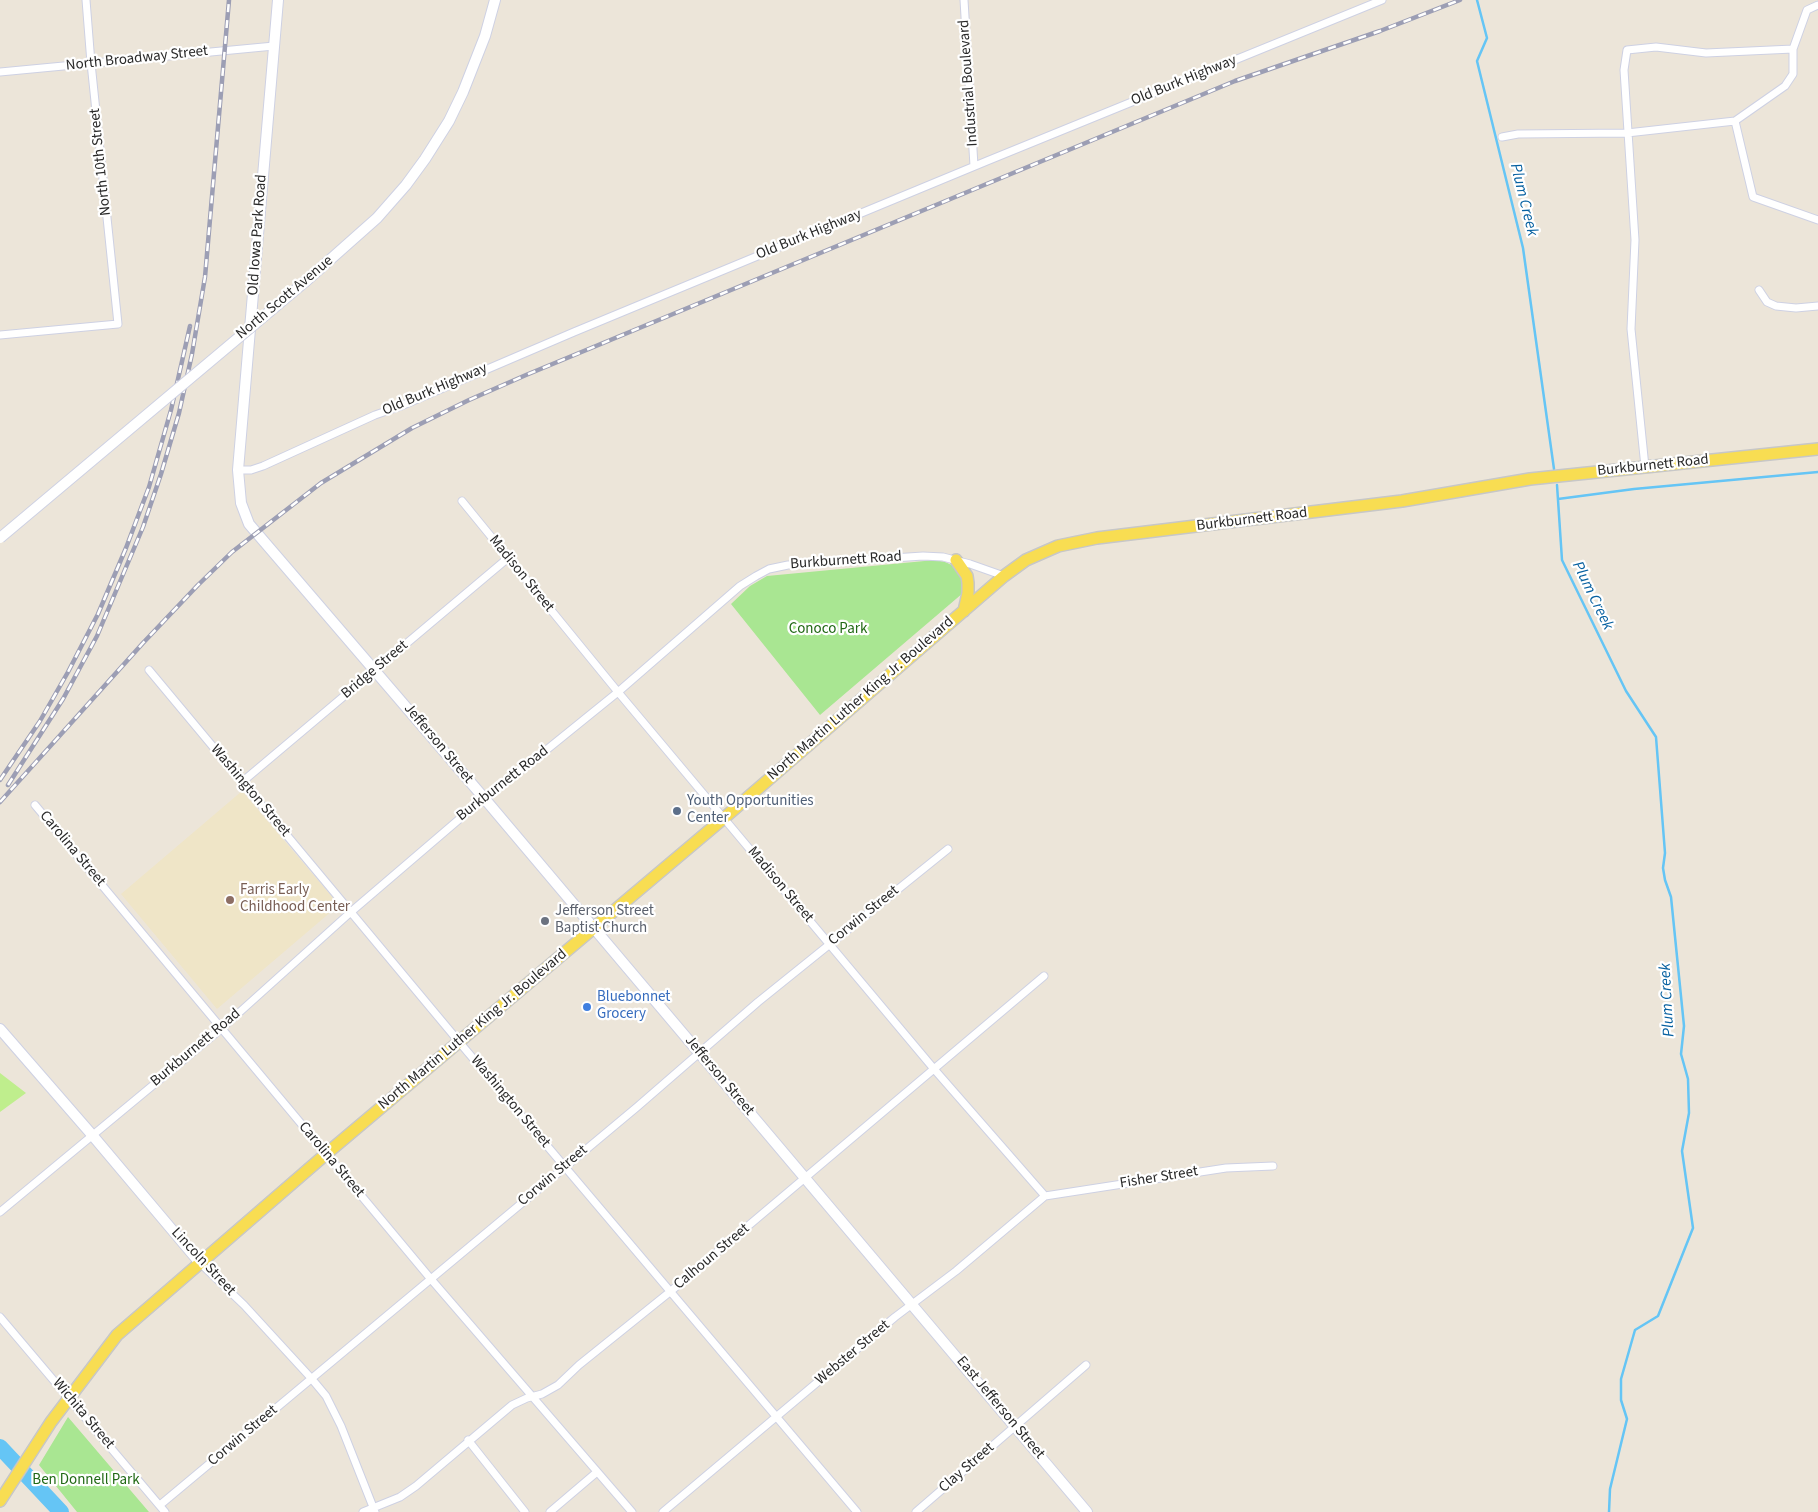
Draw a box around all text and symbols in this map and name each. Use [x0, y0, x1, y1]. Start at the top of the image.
street label: Industrial Boulevard [956, 19, 982, 147]
street label: North Broadway Street [65, 43, 209, 75]
street label: Old Burk Highway [1129, 52, 1239, 110]
street label: North 10th Street [86, 107, 116, 217]
water label: Plum Creek [1505, 162, 1541, 238]
street label: Old Iowa Park Road [245, 174, 271, 296]
street label: Old Burk Highway [754, 206, 864, 264]
street label: North Scott Avenue [233, 252, 337, 344]
street label: Old Burk Highway [380, 360, 490, 420]
street label: Burkburnett Road [1596, 451, 1710, 481]
street label: Burkburnett Road [1195, 504, 1309, 536]
street label: Madison Street [485, 532, 557, 616]
street label: Burkburnett Road [790, 548, 902, 574]
water label: Plum Creek [1567, 558, 1617, 634]
street label: North Martin Luther King Jr. Boulevard [764, 613, 958, 785]
park label: Conoco Park [789, 621, 867, 639]
street label: Bridge Street [338, 637, 412, 703]
street label: Jefferson Street [399, 700, 477, 788]
street label: Washington Street [206, 741, 294, 841]
street label: Burkburnett Road [453, 742, 553, 826]
place label: Youth Opportunities Center [687, 793, 814, 828]
marker: Youth Opportunities Center [671, 805, 683, 817]
street label: Carolina Street [35, 808, 109, 890]
street label: Madison Street [743, 843, 817, 927]
place label: Farris Early Childhood Center [240, 882, 350, 917]
street label: Corwin Street [825, 882, 903, 950]
marker: Farris Early Childhood Center [224, 894, 236, 906]
place label: Jefferson Street Baptist Church [555, 903, 654, 938]
marker: Jefferson Street Baptist Church [539, 915, 551, 927]
street label: North Martin Luther King Jr. Boulevard [375, 946, 571, 1114]
water label: Plum Creek [1656, 962, 1680, 1038]
place label: Bluebonnet Grocery [597, 989, 670, 1024]
marker: Bluebonnet Grocery [581, 1001, 593, 1013]
street label: Burkburnett Road [147, 1005, 245, 1091]
street label: Jefferson Street [680, 1032, 758, 1120]
street label: Washington Street [466, 1052, 554, 1152]
street label: Carolina Street [294, 1119, 368, 1201]
street label: Corwin Street [514, 1142, 592, 1210]
street label: Fisher Street [1119, 1163, 1199, 1193]
street label: Calhoun Street [671, 1220, 753, 1294]
street label: Lincoln Street [167, 1224, 239, 1300]
street label: Webster Street [812, 1317, 894, 1389]
street label: East Jefferson Street [952, 1353, 1048, 1463]
street label: Wichita Street [48, 1375, 118, 1453]
street label: Corwin Street [204, 1402, 282, 1470]
street label: Clay Street [936, 1439, 998, 1497]
park label: Ben Donnell Park [32, 1472, 140, 1490]

